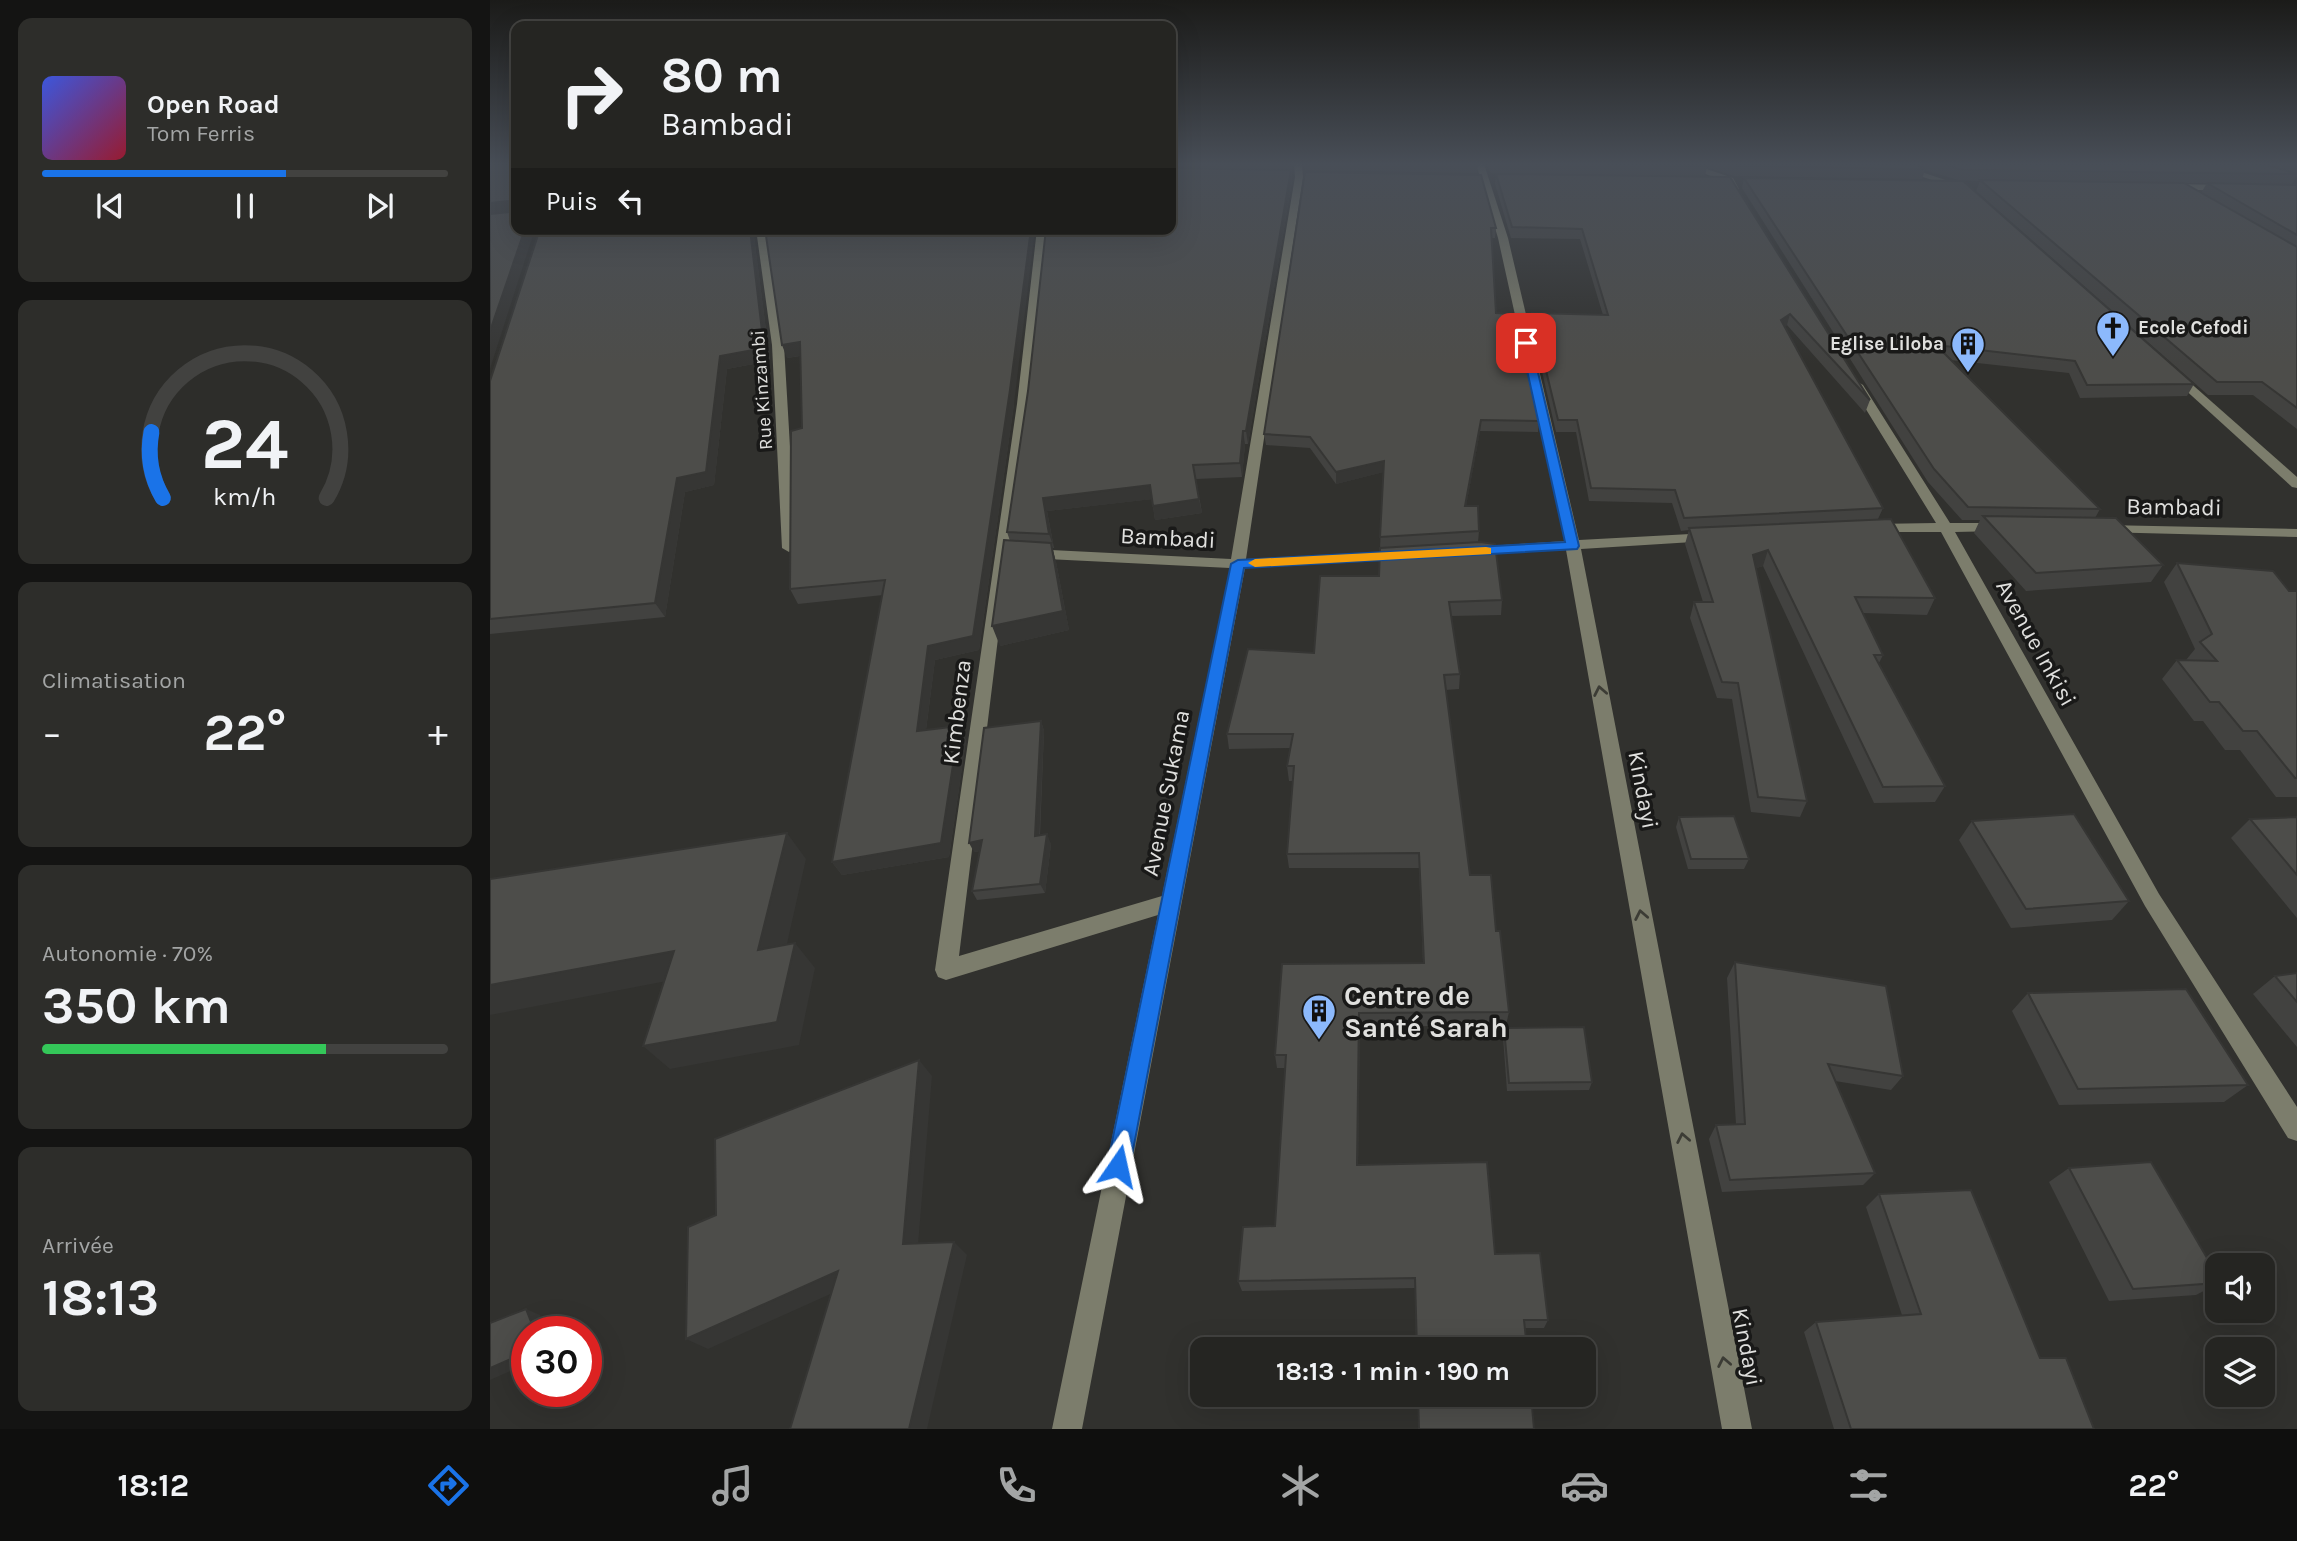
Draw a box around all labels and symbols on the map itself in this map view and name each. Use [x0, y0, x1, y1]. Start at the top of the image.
church icon: Ecole Cefodi [2094, 309, 2132, 358]
pin [1496, 313, 1556, 373]
place label: Ecole Cefodi [2138, 317, 2248, 339]
building icon: Eglise Liloba [1949, 325, 1987, 374]
street label: Rue Kinzambi [747, 329, 777, 451]
place label: Eglise Liloba [1830, 333, 1944, 355]
street label: Bambadi [2126, 493, 2222, 521]
street label: Bambadi [1120, 522, 1216, 554]
street label: Avenue Inkisi [1990, 575, 2082, 711]
street label: Kimbenza [937, 658, 977, 766]
one-way arrow [1593, 685, 1608, 697]
street label: Avenue Sukama [1137, 708, 1195, 878]
street label: Kindayi [1622, 749, 1664, 831]
one-way arrow [1634, 909, 1649, 921]
place label: Centre de Santé Sarah [1344, 979, 1508, 1044]
building icon: Centre de Santé Sarah [1300, 992, 1338, 1041]
position arrow [1081, 1129, 1155, 1203]
one-way arrow [1676, 1132, 1691, 1144]
street label: Kindayi [1726, 1306, 1768, 1388]
speed limit sign: 30 [511, 1316, 602, 1407]
one-way arrow [1718, 1356, 1733, 1368]

